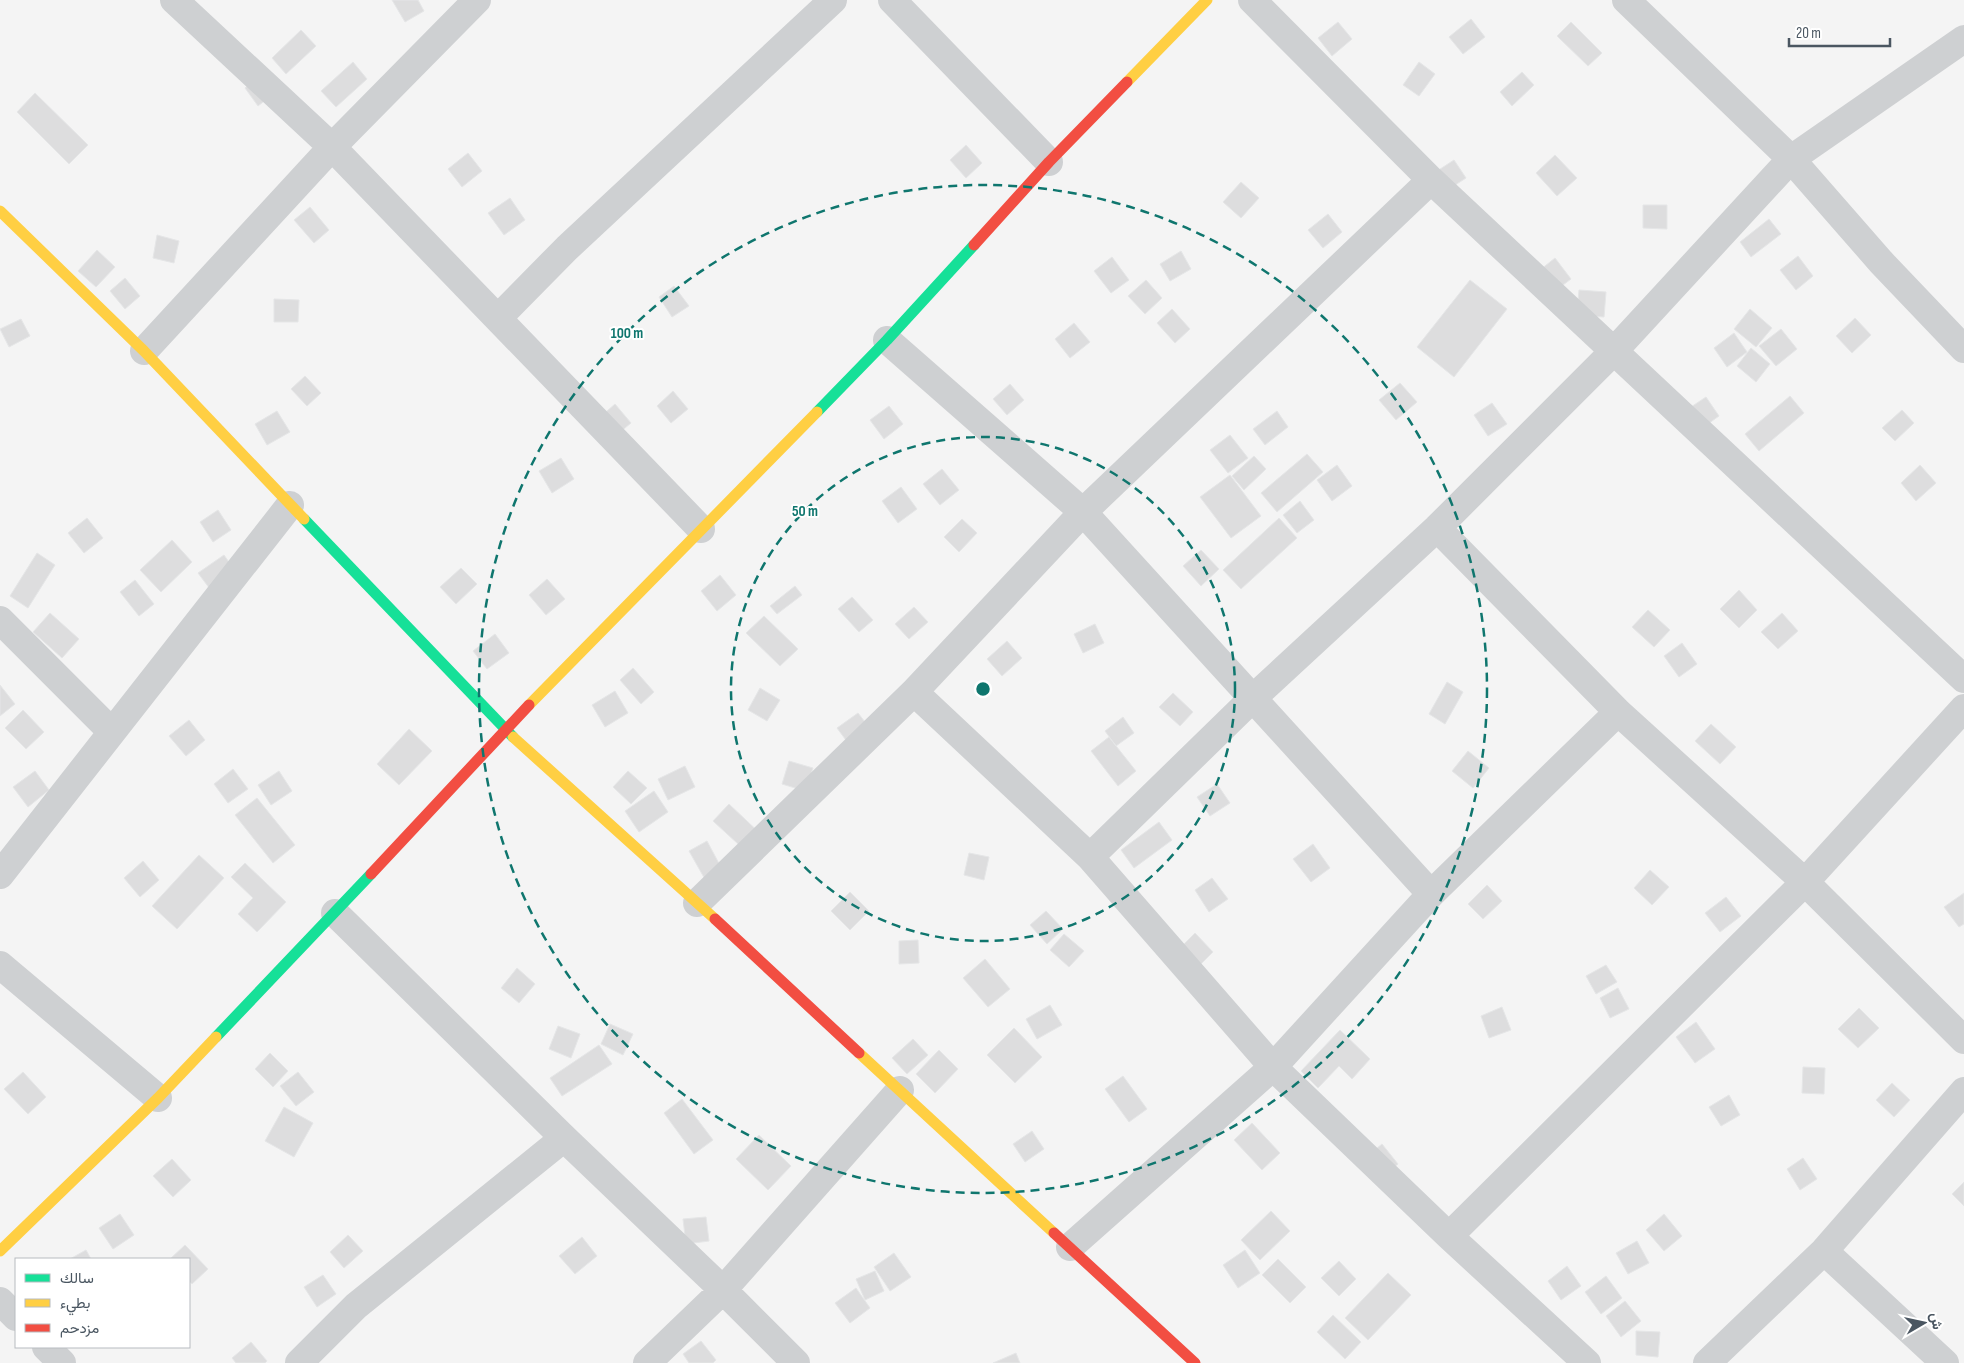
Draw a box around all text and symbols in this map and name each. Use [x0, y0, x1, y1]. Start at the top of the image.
scale bar [1789, 15, 1890, 47]
text: 20 m [1796, 24, 1821, 43]
text: 100 m [611, 324, 643, 343]
text: 50 m [792, 502, 818, 521]
centre of rings [974, 680, 992, 698]
legend [15, 1258, 190, 1348]
text: سالك [60, 1269, 94, 1288]
text: بطيء [60, 1294, 90, 1316]
north arrow [1899, 1298, 1949, 1348]
text: ش [1927, 1311, 1946, 1331]
text: مزدحم [60, 1319, 99, 1338]

